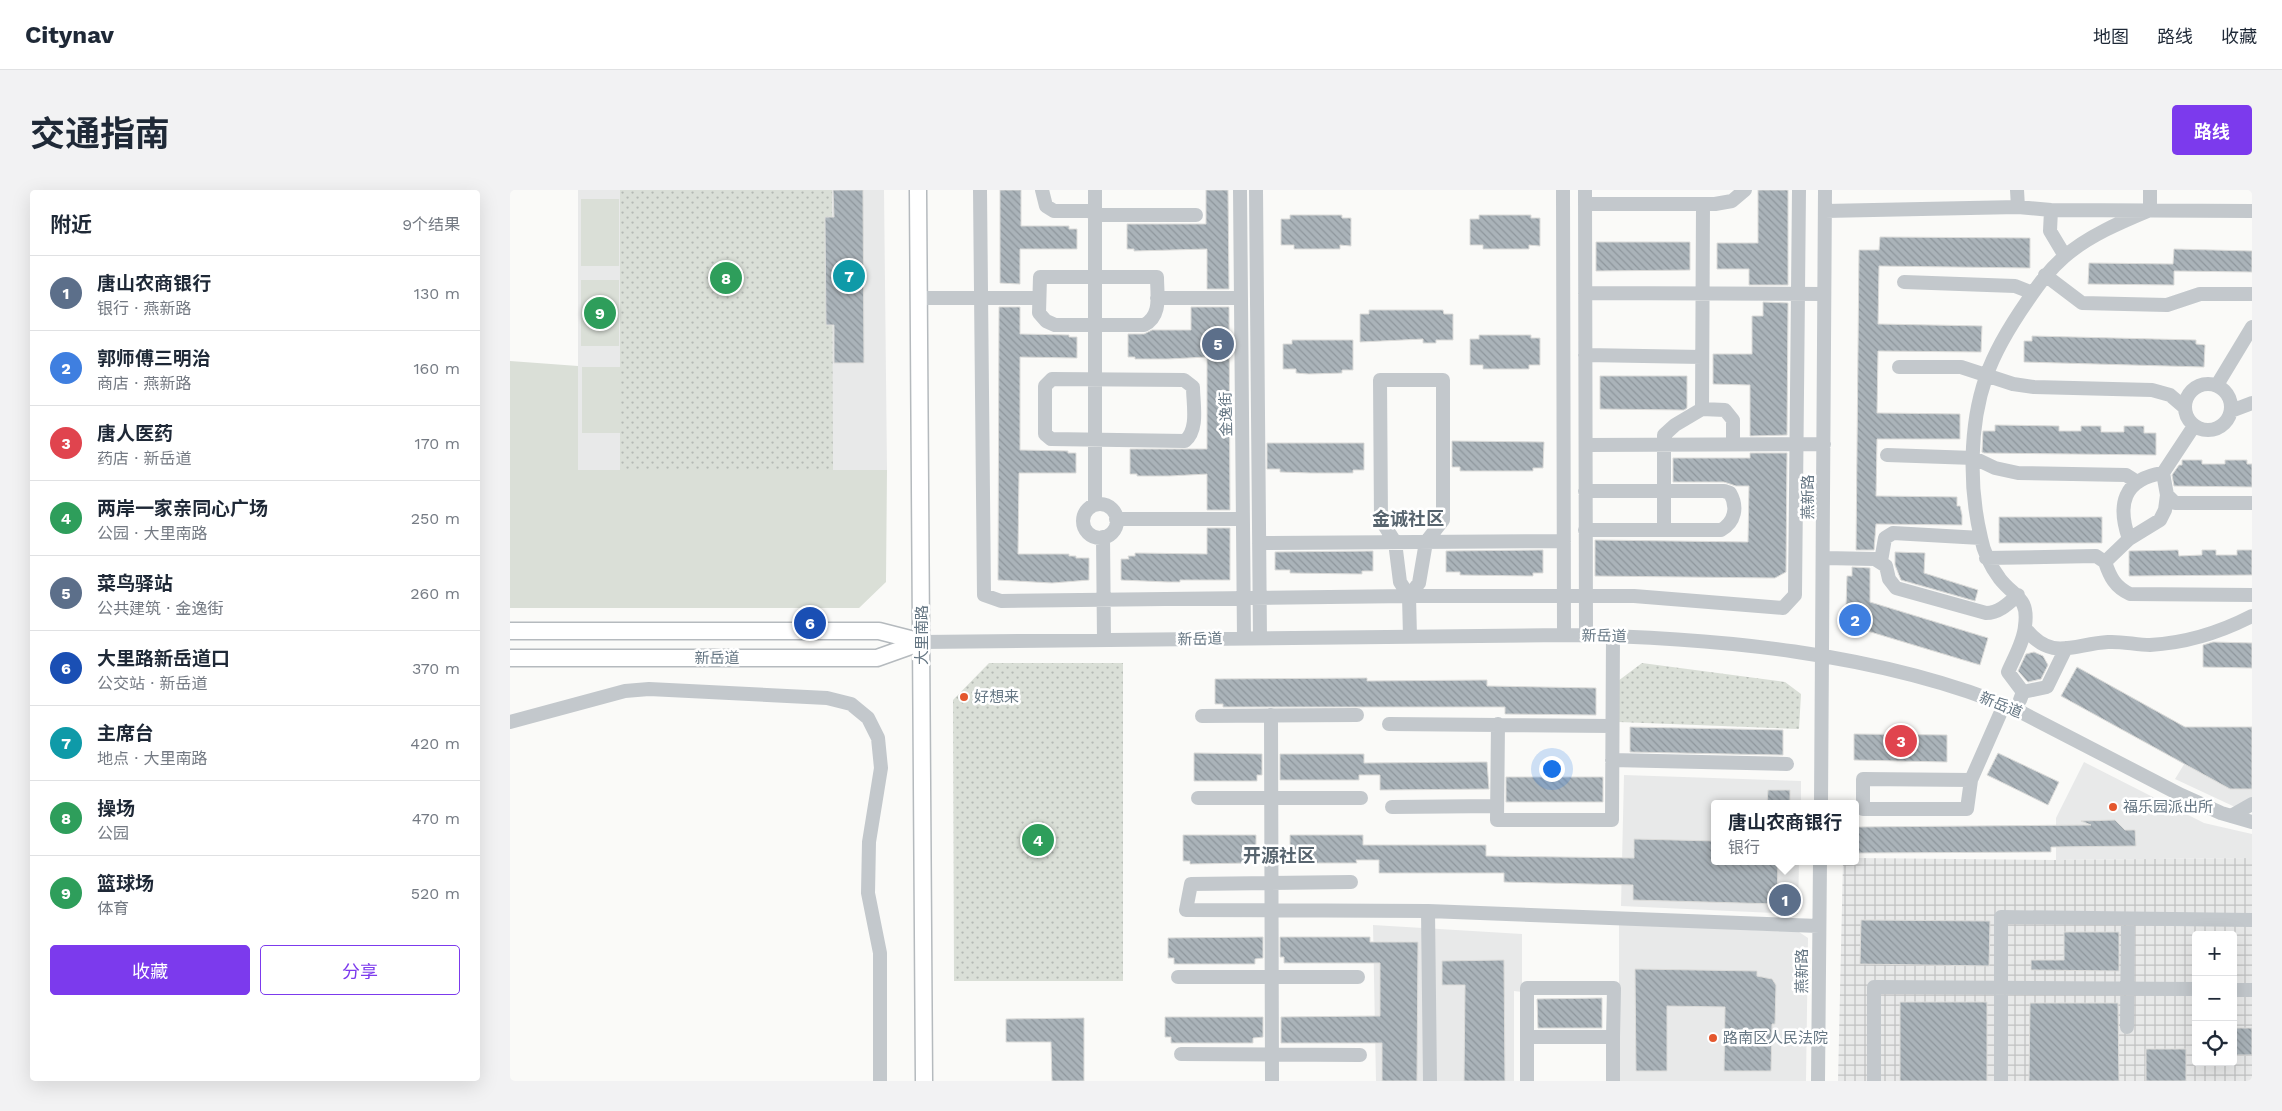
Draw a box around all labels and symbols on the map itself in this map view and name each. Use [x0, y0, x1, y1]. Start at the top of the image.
pin: 7 [833, 257, 865, 295]
pin: 8 [710, 259, 742, 297]
pin: 9 [584, 294, 616, 332]
pin: 5 [1202, 325, 1234, 363]
street label: 金逸街 [1217, 391, 1235, 437]
street label: 燕新路 [1799, 474, 1817, 520]
district label: 金诚社区 [1372, 508, 1444, 529]
pin: 2 [1839, 601, 1871, 639]
pin: 6 [794, 604, 826, 642]
street label: 大里南路 [913, 605, 931, 665]
street label: 新岳道 [1581, 627, 1627, 645]
street label: 新岳道 [1177, 630, 1223, 648]
street label: 新岳道 [694, 649, 740, 667]
place label: 好想来 [974, 688, 1019, 706]
street label: 新岳道 [1977, 688, 2025, 722]
marker: 好想来 [958, 691, 970, 703]
pin: 3 [1885, 722, 1917, 760]
your location [1539, 756, 1565, 782]
place label: 福乐园派出所 [2123, 798, 2213, 816]
marker: 福乐园派出所 [2107, 801, 2119, 813]
pin: 4 [1022, 821, 1054, 859]
district label: 开源社区 [1243, 845, 1315, 866]
pin: 1 [1769, 881, 1801, 919]
street label: 燕新路 [1793, 948, 1811, 994]
place label: 路南区人民法院 [1723, 1029, 1828, 1047]
marker: 路南区人民法院 [1707, 1032, 1719, 1044]

